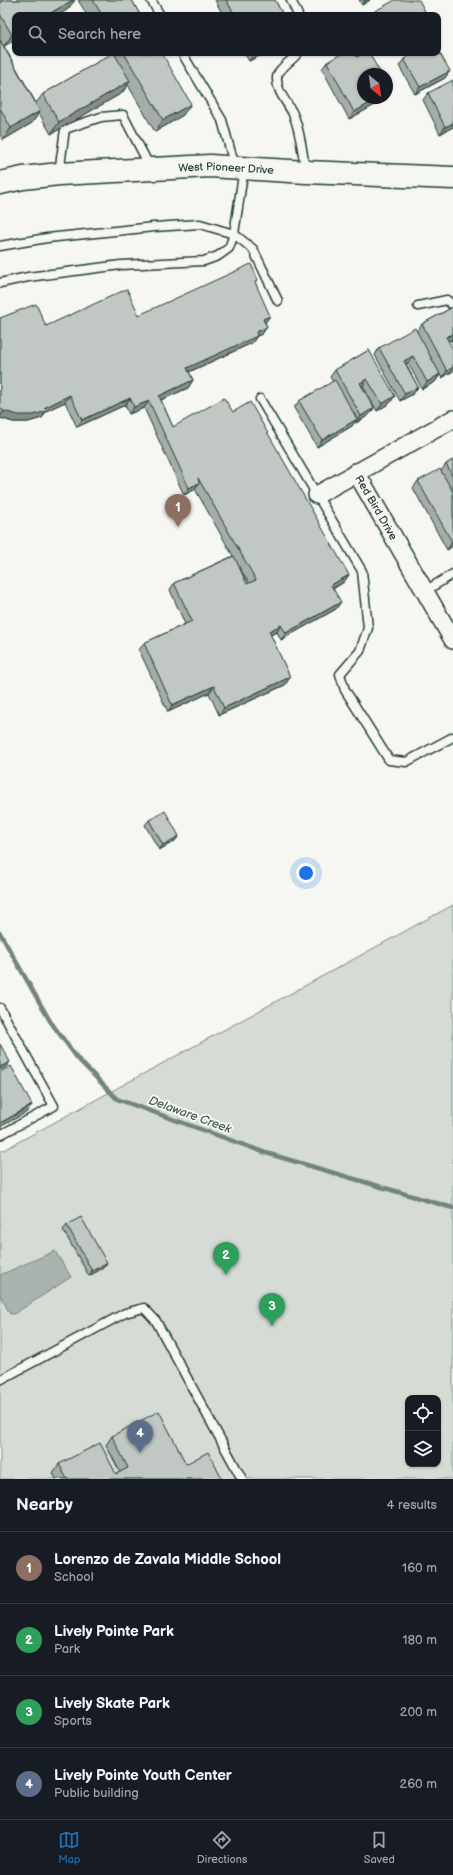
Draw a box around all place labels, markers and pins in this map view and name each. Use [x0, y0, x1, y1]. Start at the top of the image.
pin: 1 [165, 494, 191, 527]
pin: 2 [213, 1242, 239, 1275]
pin: 3 [259, 1293, 285, 1326]
pin: 4 [127, 1420, 153, 1453]

